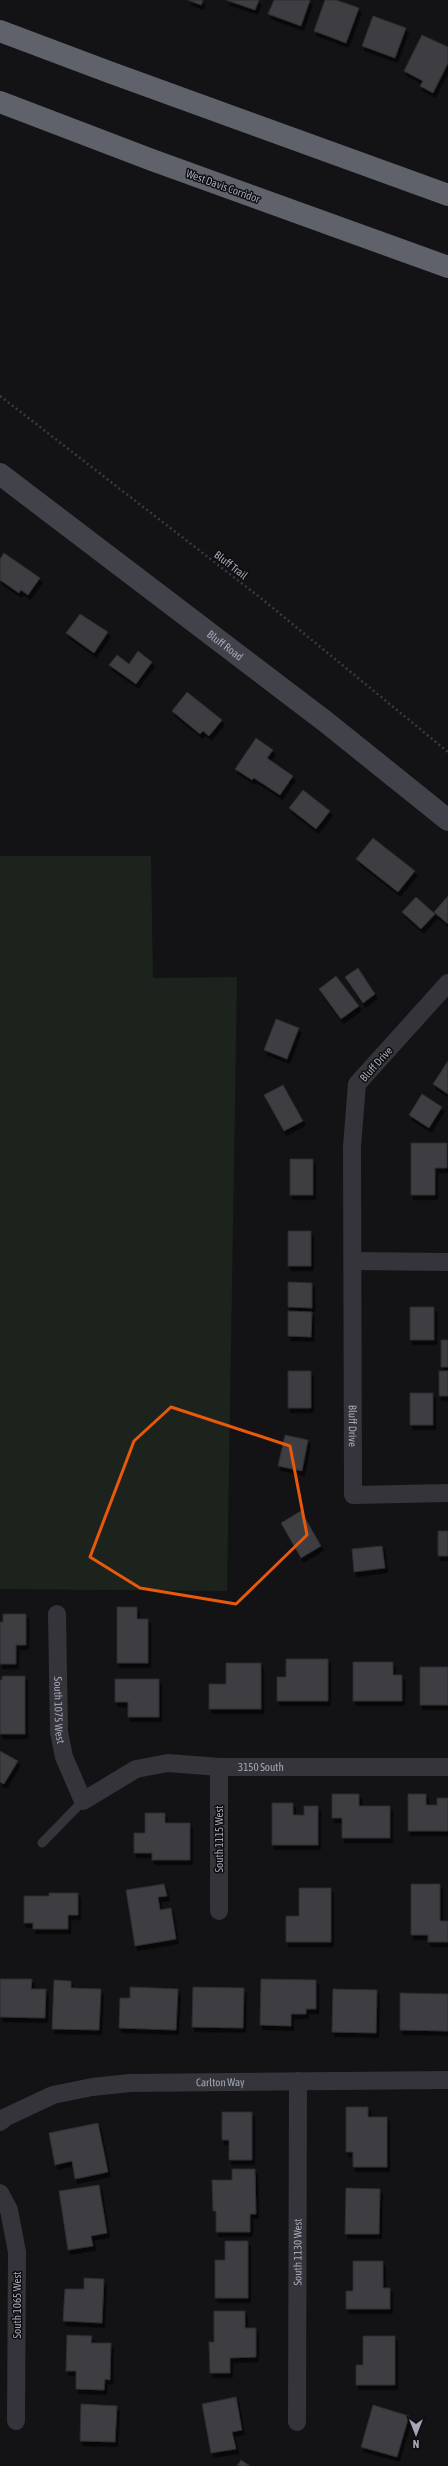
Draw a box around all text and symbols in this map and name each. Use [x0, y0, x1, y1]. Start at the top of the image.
street label: West Davis Corridor [184, 167, 262, 205]
street label: Bluff Trail [212, 548, 250, 582]
street label: Bluff Road [205, 628, 246, 663]
street label: Bluff Drive [357, 1044, 395, 1084]
street label: Bluff Drive [347, 1405, 359, 1447]
street label: South 1075 West [52, 1676, 67, 1744]
street label: 3150 South [238, 1761, 284, 1773]
street label: South 1115 West [213, 1806, 225, 1873]
street label: Carlton Way [196, 2076, 245, 2088]
street label: South 1130 West [291, 2218, 304, 2286]
street label: South 1065 West [11, 2272, 23, 2339]
north arrow [396, 2414, 436, 2454]
text: N [413, 2438, 419, 2450]

